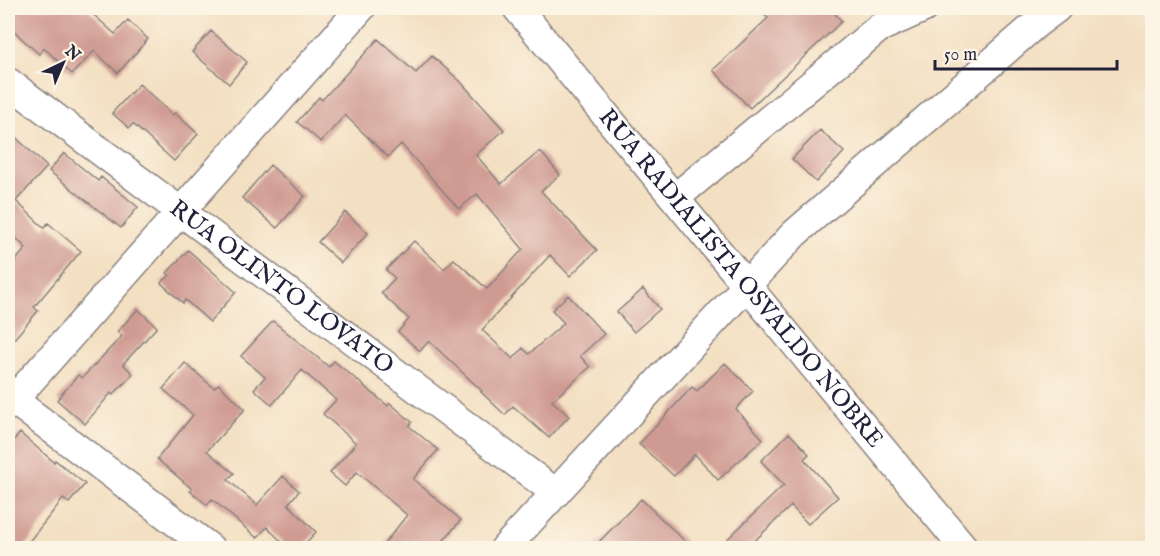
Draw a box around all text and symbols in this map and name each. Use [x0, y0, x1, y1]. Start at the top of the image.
north arrow [33, 33, 93, 93]
scale bar [935, 33, 1116, 71]
text: N [59, 41, 84, 66]
text: 50 m [944, 44, 977, 67]
street label: RUA RADIALISTA OSVALDO NOBRE [591, 102, 890, 454]
street label: RUA OLINTO LOVATO [163, 193, 400, 381]

